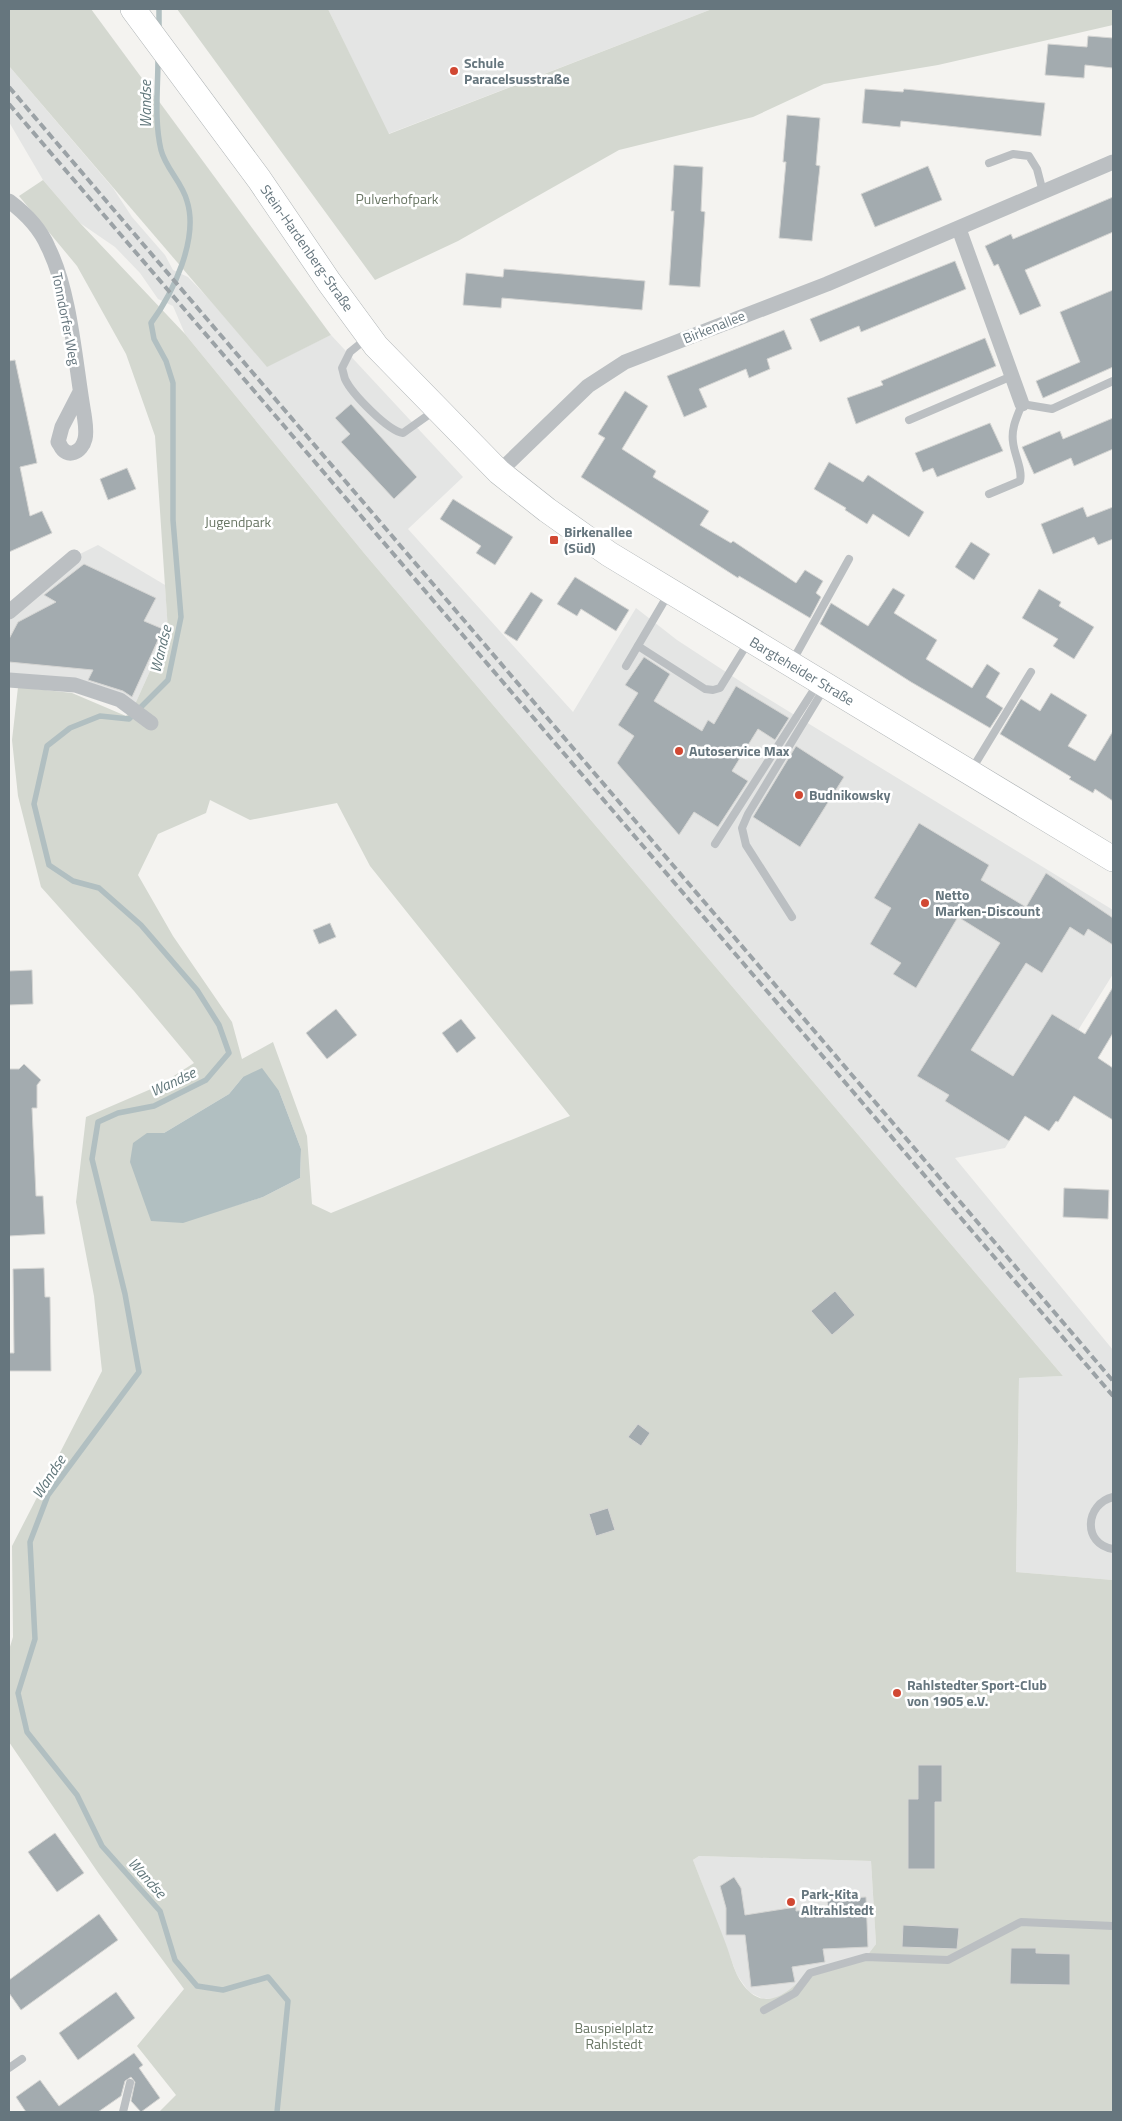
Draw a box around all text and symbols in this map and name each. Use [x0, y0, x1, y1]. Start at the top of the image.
place label: Schule Paracelsusstraße [464, 52, 570, 89]
marker: Schule Paracelsusstraße [448, 65, 460, 77]
water label: Wandse [134, 79, 157, 128]
street label: Stein-Hardenberg-Straße [256, 180, 359, 315]
park label: Pulverhofpark [356, 188, 439, 209]
street label: Tonndorfer Weg [47, 271, 86, 367]
street label: Birkenallee [680, 305, 748, 348]
park label: Jugendpark [205, 511, 272, 532]
place label: Birkenallee (Süd) [564, 521, 632, 558]
marker: Birkenallee (Süd) [548, 534, 560, 546]
water label: Wandse [144, 622, 178, 675]
street label: Bargteheider Straße [746, 631, 859, 710]
place label: Autoservice Max [689, 740, 790, 761]
marker: Autoservice Max [673, 745, 685, 757]
place label: Budnikowsky [809, 784, 890, 805]
marker: Budnikowsky [793, 789, 805, 801]
place label: Netto Marken-Discount [935, 884, 1040, 921]
marker: Netto Marken-Discount [919, 897, 931, 909]
water label: Wandse [146, 1061, 200, 1102]
water label: Wandse [26, 1449, 72, 1503]
place label: Rahlstedter Sport-Club von 1905 e.V. [907, 1674, 1047, 1711]
marker: Rahlstedter Sport-Club von 1905 e.V. [891, 1687, 903, 1699]
water label: Wandse [123, 1852, 173, 1904]
place label: Park-Kita Altrahlstedt [801, 1883, 874, 1920]
marker: Park-Kita Altrahlstedt [785, 1896, 797, 1908]
park label: Bauspielplatz Rahlstedt [574, 2017, 654, 2054]

